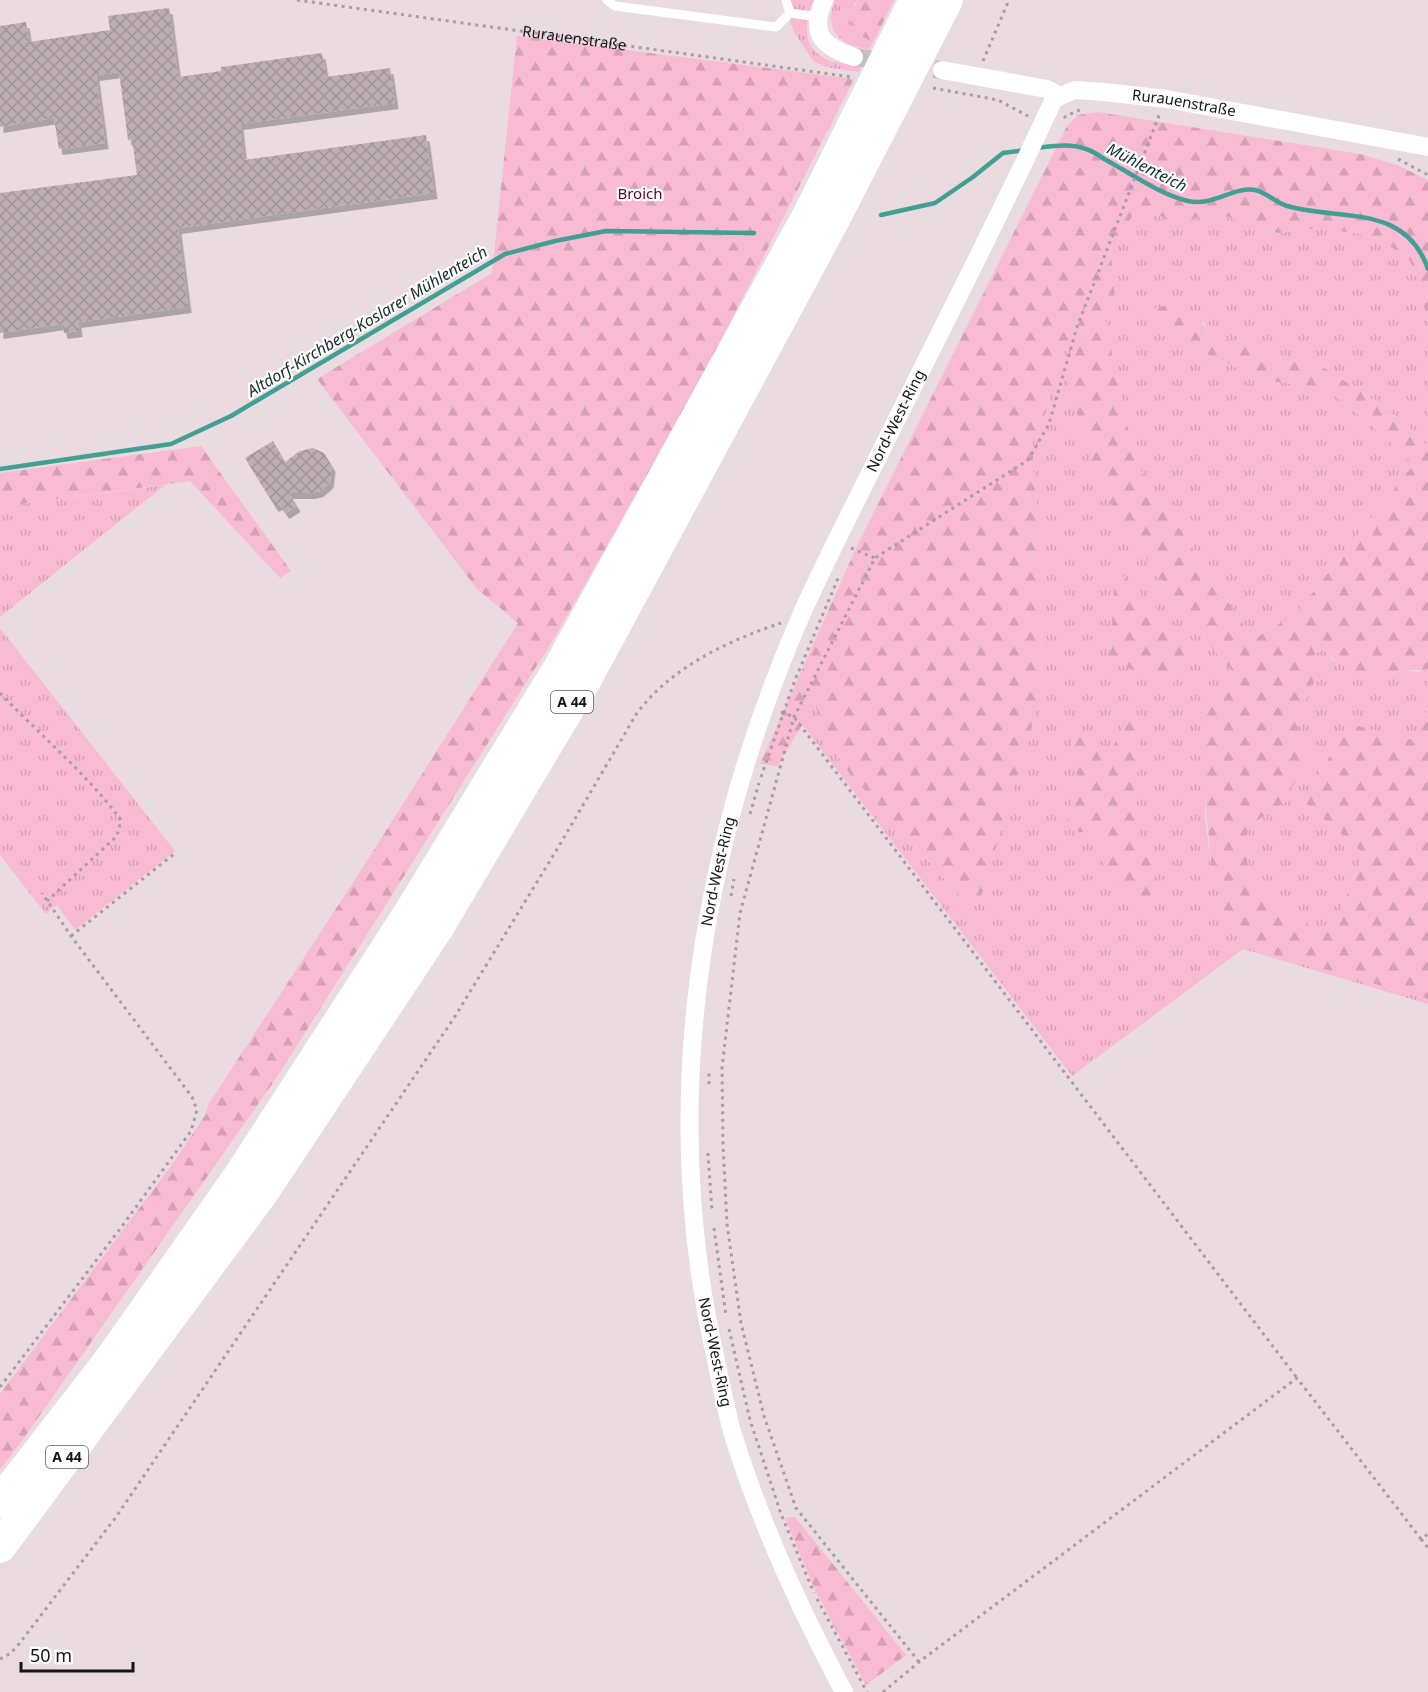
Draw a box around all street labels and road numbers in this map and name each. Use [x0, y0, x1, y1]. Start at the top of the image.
street label: Rurauenstraße [521, 20, 628, 55]
street label: Rurauenstraße [1131, 84, 1238, 120]
street label: Nord-West-Ring [861, 366, 929, 475]
road number: A 44 [551, 691, 593, 713]
street label: Nord-West-Ring [696, 814, 739, 928]
street label: Nord-West-Ring [695, 1295, 737, 1408]
road number: A 44 [46, 1446, 88, 1468]

